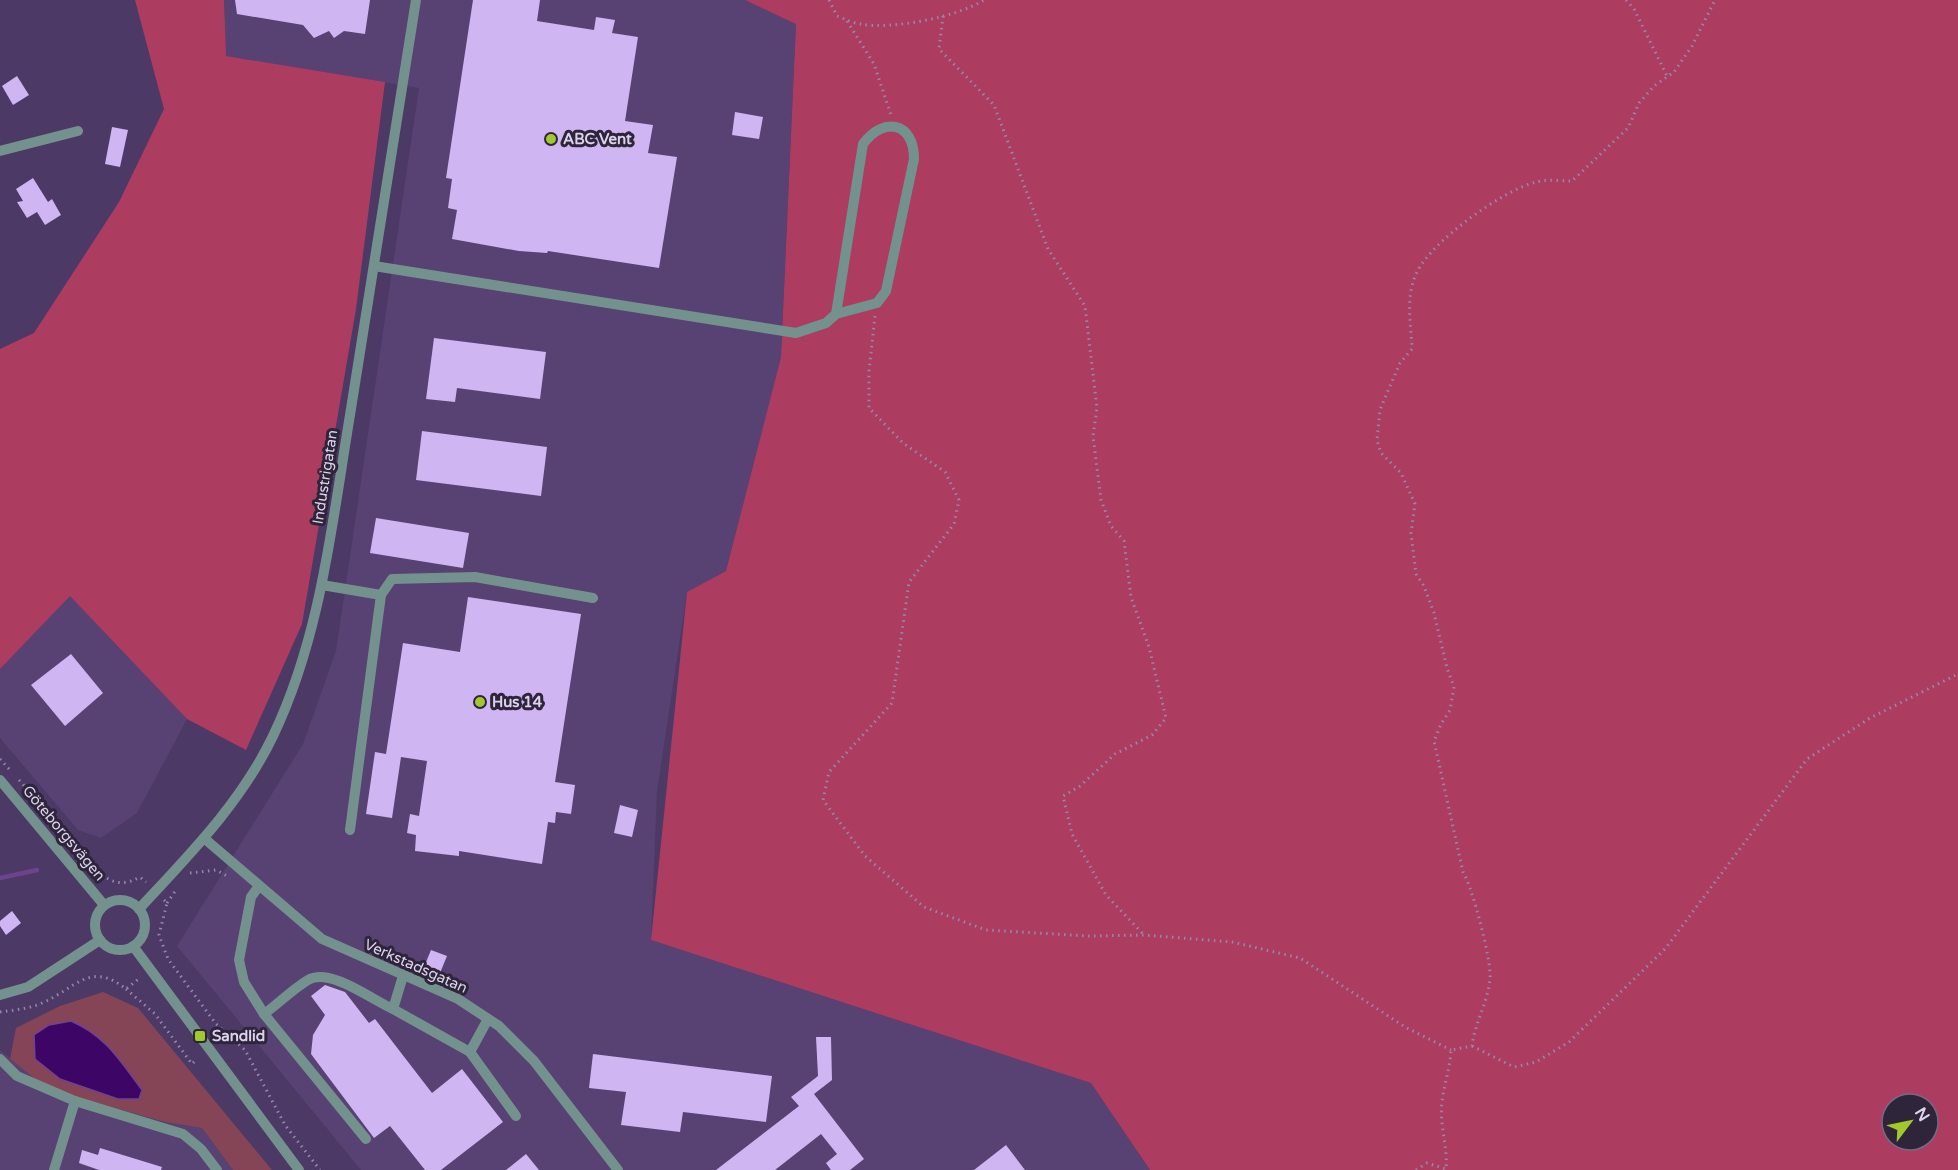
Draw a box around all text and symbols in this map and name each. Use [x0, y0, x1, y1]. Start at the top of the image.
place label: ABC Vent [563, 130, 632, 148]
marker: ABC Vent [544, 132, 558, 146]
street label: Industrigatan [309, 429, 341, 525]
place label: Hus 14 [492, 693, 543, 711]
marker: Hus 14 [473, 695, 487, 709]
street label: Göteborgsvägen [19, 782, 109, 884]
street label: Verkstadsgatan [362, 935, 470, 997]
place label: Sandlid [212, 1027, 265, 1045]
marker: Sandlid [193, 1029, 207, 1043]
north arrow [1880, 1092, 1940, 1152]
text: N [1910, 1104, 1934, 1125]

